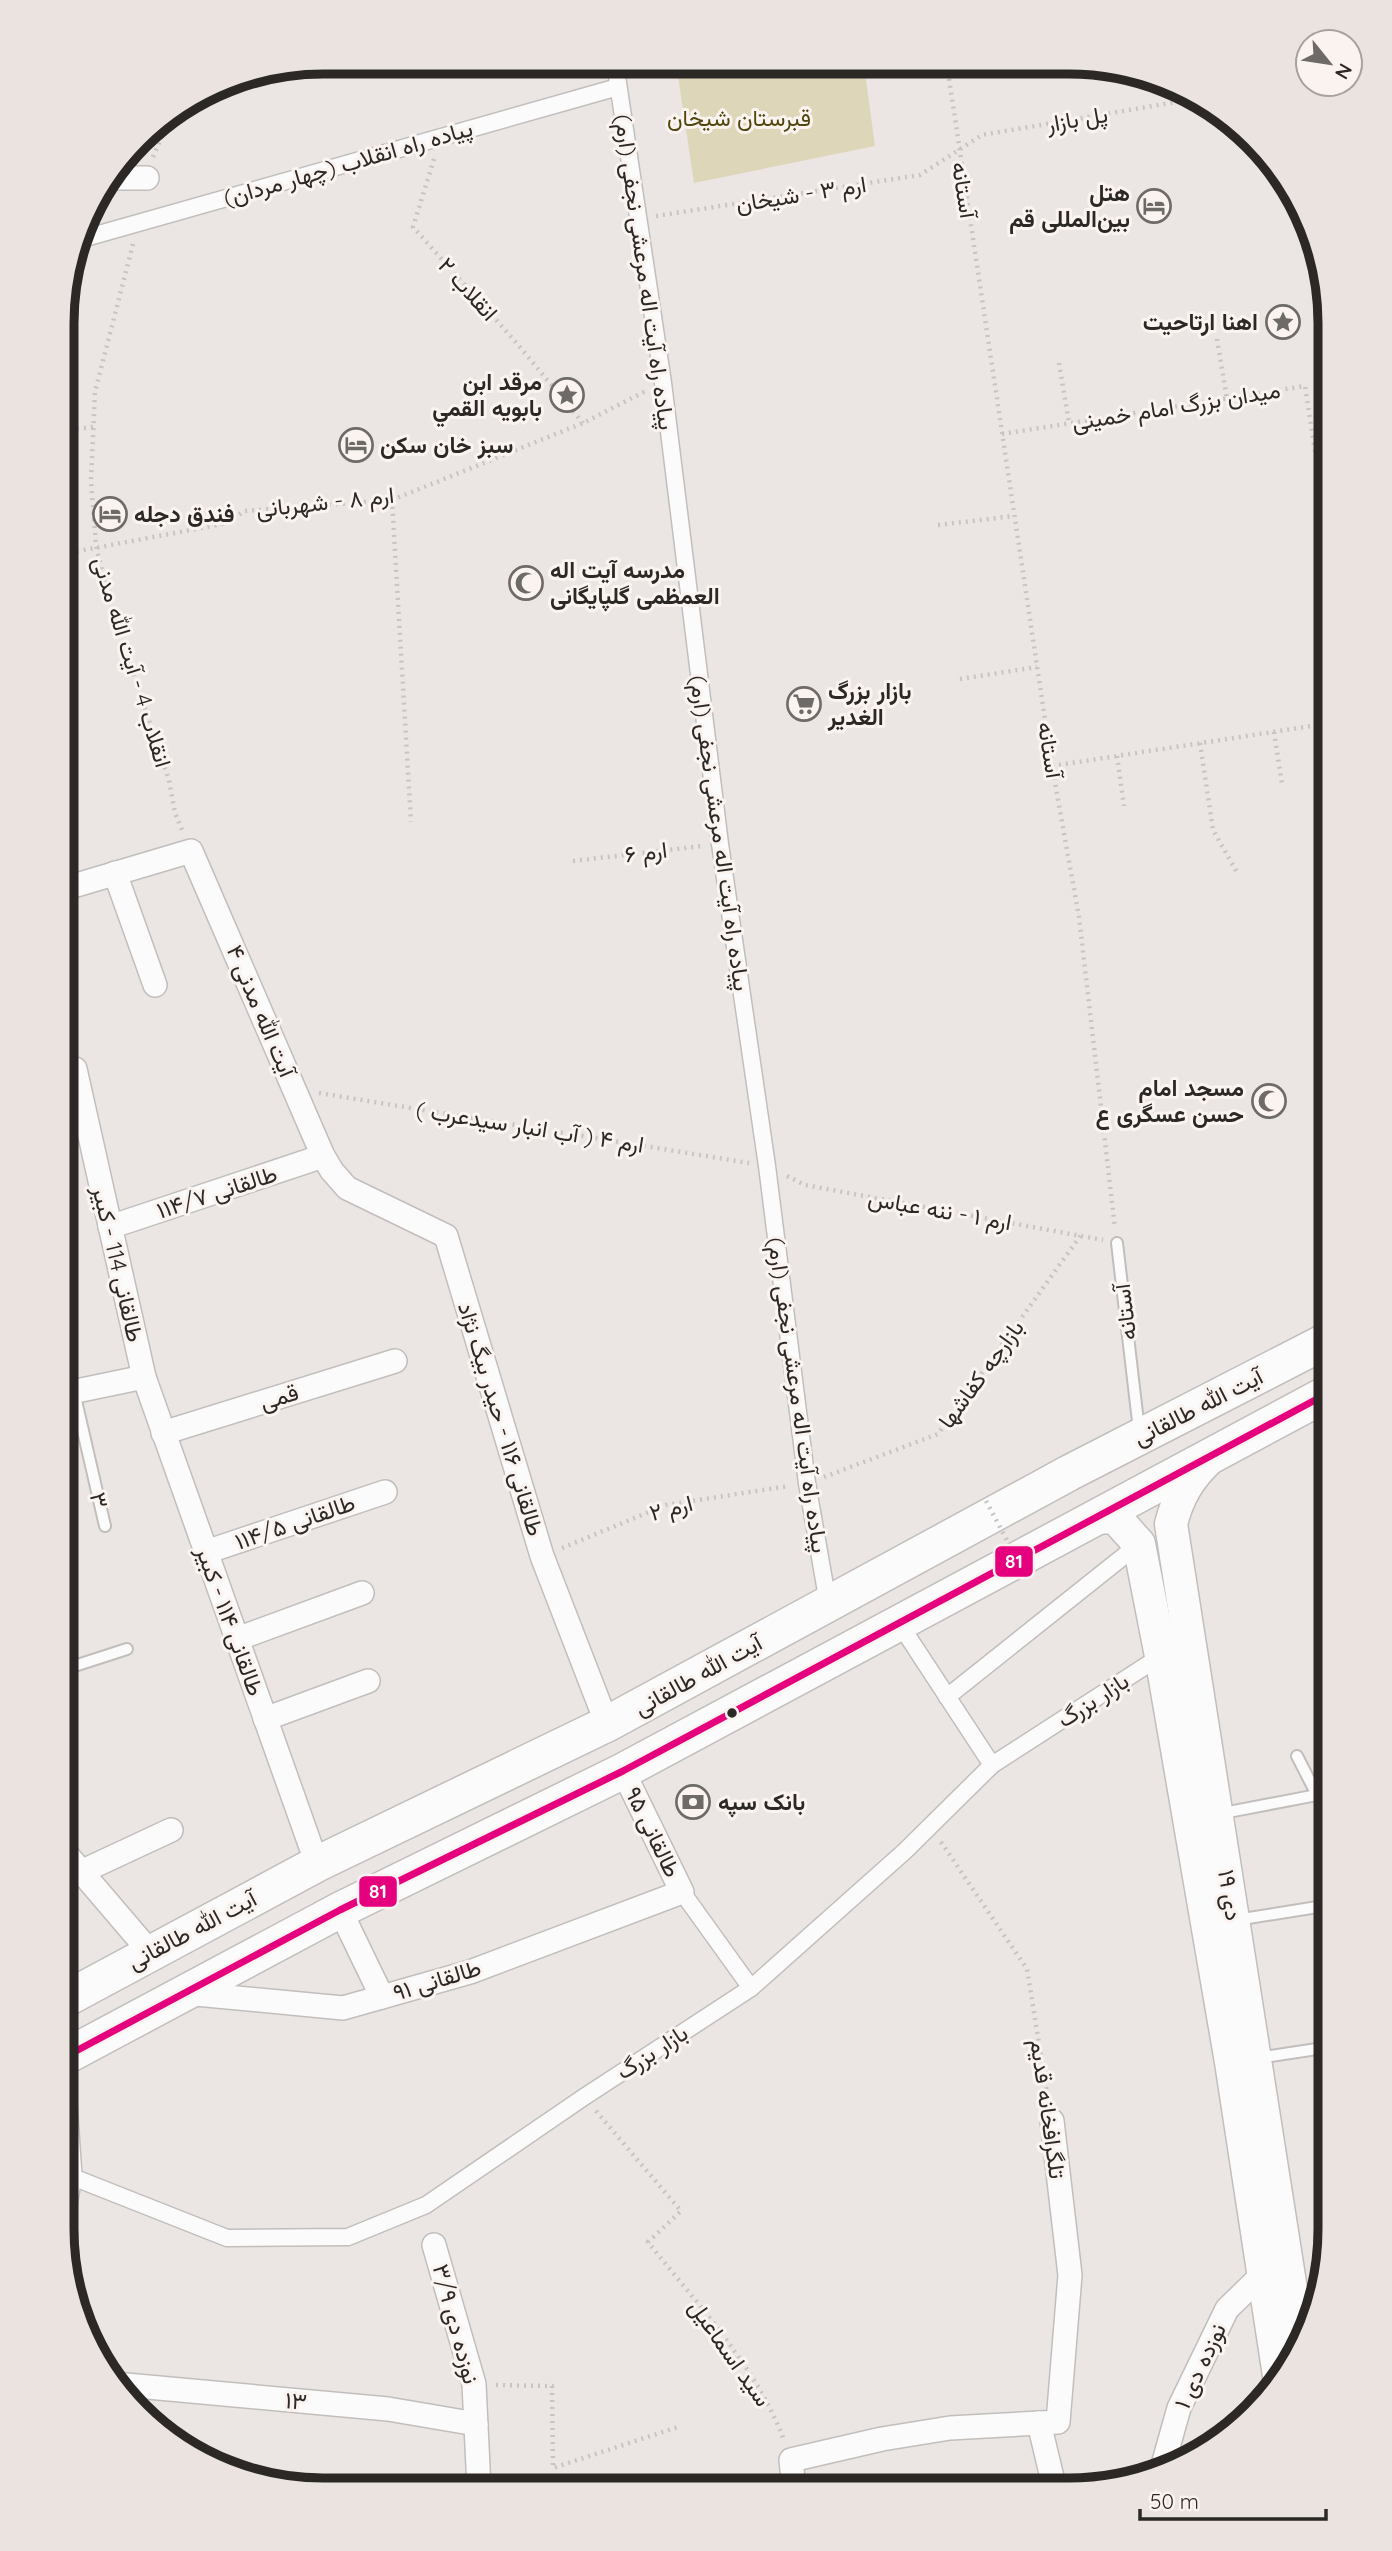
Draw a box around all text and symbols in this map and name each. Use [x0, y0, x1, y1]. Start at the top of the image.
north arrow [1294, 28, 1364, 98]
text: N [1330, 59, 1358, 84]
street label: پل بازار [1043, 99, 1110, 140]
park label: قبرستان شیخان [667, 103, 811, 133]
street label: پیاده راه آیت اله مرعشی نجفی (ارم) [607, 112, 682, 432]
street label: پیاده راه انقلاب (چهار مردان) [220, 113, 476, 214]
street label: آستانه [946, 160, 984, 222]
street label: ارم ۳ - شیخان [734, 169, 868, 219]
place label: هتل بین‌المللی قم [1009, 178, 1130, 234]
hotel icon: هتل بین‌المللی قم [1135, 187, 1173, 225]
street label: انقلاب ۲ [432, 251, 504, 326]
place icon: اهنا ارتاحیت [1264, 303, 1302, 341]
place label: اهنا ارتاحیت [1143, 307, 1258, 337]
place label: مرقد ابن بابويه القمي [432, 367, 542, 428]
street label: میدان بزرگ امام خمینی [1070, 375, 1282, 437]
place icon: مرقد ابن بابويه القمي [548, 376, 586, 414]
hotel icon: سبز خان سکن [337, 426, 375, 464]
place label: سبز خان سکن [380, 430, 513, 460]
street label: ارم ۸ - شهربانی [254, 480, 396, 524]
hotel icon: فندق دجله [91, 495, 129, 533]
place label: فندق دجله [134, 499, 234, 528]
street label: انقلاب 4 - آیت الله مدنی [87, 553, 178, 771]
place label: مدرسه آیت اله العمظمی گلپایگانی [550, 555, 720, 612]
mosque icon: مدرسه آیت اله العمظمی گلپایگانی [507, 564, 545, 602]
street label: پیاده راه آیت اله مرعشی نجفی (ارم) [682, 673, 757, 993]
place label: بازار بزرگ الغدیر [827, 676, 911, 732]
supermarket icon: بازار بزرگ الغدیر [785, 685, 823, 723]
street label: آستانه [1032, 720, 1070, 782]
street label: ارم ۶ [623, 835, 669, 869]
street label: ۴ آیت الله مدنی [221, 940, 303, 1083]
place label: مسجد امام حسن عسگری ع [1095, 1073, 1244, 1130]
mosque icon: مسجد امام حسن عسگری ع [1250, 1082, 1288, 1120]
street label: ارم ۴ ( آب انبار سیدعرب ) [414, 1094, 646, 1160]
street label: طالقانی ۱۱۴/۷ [153, 1158, 281, 1225]
street label: طالقانی 114 - کبیر [85, 1182, 151, 1345]
street label: ارم ۱ - ننه عباس [866, 1183, 1014, 1237]
street label: پیاده راه آیت اله مرعشی نجفی (ارم) [760, 1235, 835, 1555]
street label: آستانه [1106, 1280, 1142, 1342]
street label: طالقانی ۱۱۶ - حیدر بیگ نژاد [451, 1298, 551, 1540]
street label: بازارچه کفاشها [931, 1314, 1031, 1435]
street label: آیت الله طالقانی [1128, 1361, 1269, 1452]
street label: قمی [256, 1377, 302, 1416]
street label: طالقانی ۱۱۴/۵ [231, 1487, 359, 1556]
street label: ارم ۲ [646, 1488, 696, 1528]
street label: ۳ [84, 1489, 115, 1511]
street label: طالقانی ۱۱۴ - کبیر [189, 1541, 271, 1700]
line badge: 81 [994, 1545, 1034, 1578]
text: 81 [1005, 1549, 1023, 1573]
street label: آیت الله طالقانی [629, 1627, 768, 1722]
street label: بازار بزرگ [1051, 1666, 1135, 1734]
unlabelled marker [725, 1706, 739, 1720]
street label: طالقانی ۹۵ [619, 1782, 688, 1882]
bank icon: بانک سپه [674, 1783, 712, 1821]
place label: بانک سپه [718, 1787, 805, 1818]
street label: ۱۹ دی [1212, 1867, 1249, 1922]
line badge: 81 [358, 1875, 398, 1908]
text: 81 [369, 1879, 387, 1903]
street label: آیت الله طالقانی [122, 1883, 263, 1976]
street label: طالقانی ۹۱ [389, 1952, 484, 2007]
street label: بازار بزرگ [610, 2018, 694, 2086]
street label: تلگرافخانه قدیم [1023, 2037, 1073, 2181]
street label: نوزده دی ۳/۹ [426, 2261, 486, 2387]
street label: سید اسماعیل [683, 2294, 778, 2412]
street label: نوزده دی ۱ [1167, 2318, 1233, 2414]
street label: ۱۳ [284, 2385, 308, 2416]
scale bar [1140, 2478, 1326, 2522]
text: 50 m [1150, 2488, 1199, 2514]

